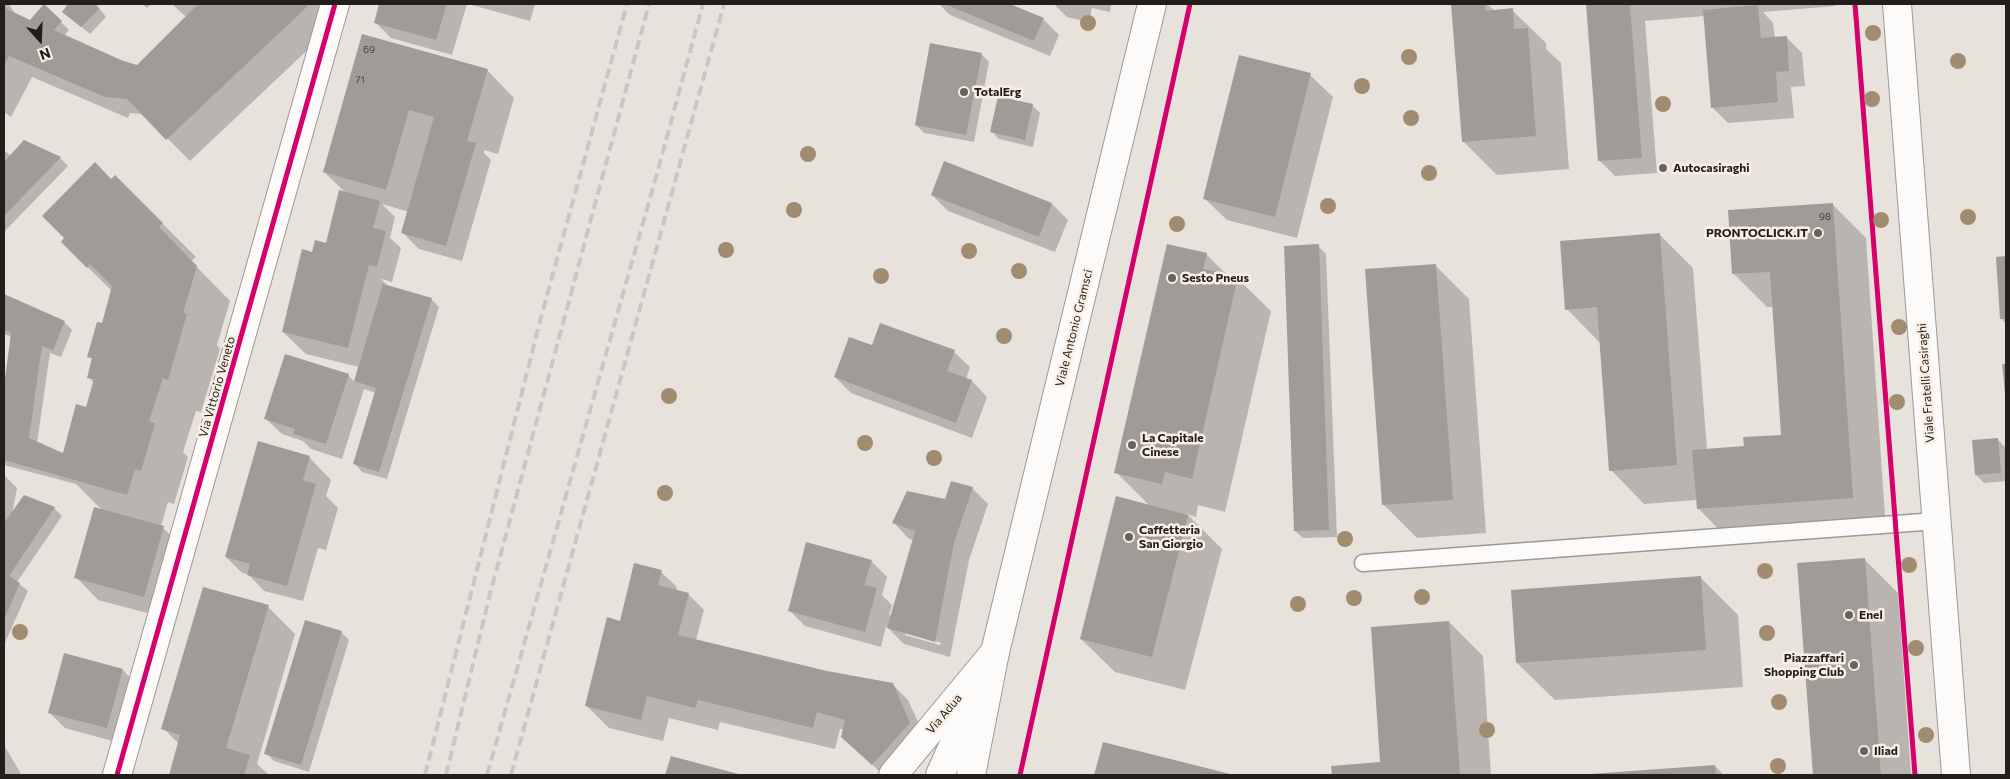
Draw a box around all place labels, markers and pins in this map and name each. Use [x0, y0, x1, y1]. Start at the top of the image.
place label: TotalErg [974, 85, 1021, 99]
marker: TotalErg [958, 86, 970, 98]
place label: Autocasiraghi [1673, 161, 1750, 175]
marker: Autocasiraghi [1657, 162, 1669, 174]
place label: PRONTOCLICK.IT [1706, 226, 1808, 240]
marker: PRONTOCLICK.IT [1812, 227, 1824, 239]
place label: Sesto Pneus [1182, 271, 1249, 285]
marker: Sesto Pneus [1166, 272, 1178, 284]
place label: La Capitale Cinese [1142, 431, 1204, 459]
marker: La Capitale Cinese [1126, 439, 1138, 451]
place label: Caffetteria San Giorgio [1139, 523, 1203, 551]
marker: Caffetteria San Giorgio [1123, 531, 1135, 543]
place label: Enel [1859, 608, 1883, 622]
marker: Enel [1843, 609, 1855, 621]
place label: Piazzaffari Shopping Club [1764, 651, 1844, 679]
marker: Piazzaffari Shopping Club [1848, 659, 1860, 671]
place label: Iliad [1874, 744, 1898, 758]
marker: Iliad [1858, 745, 1870, 757]

